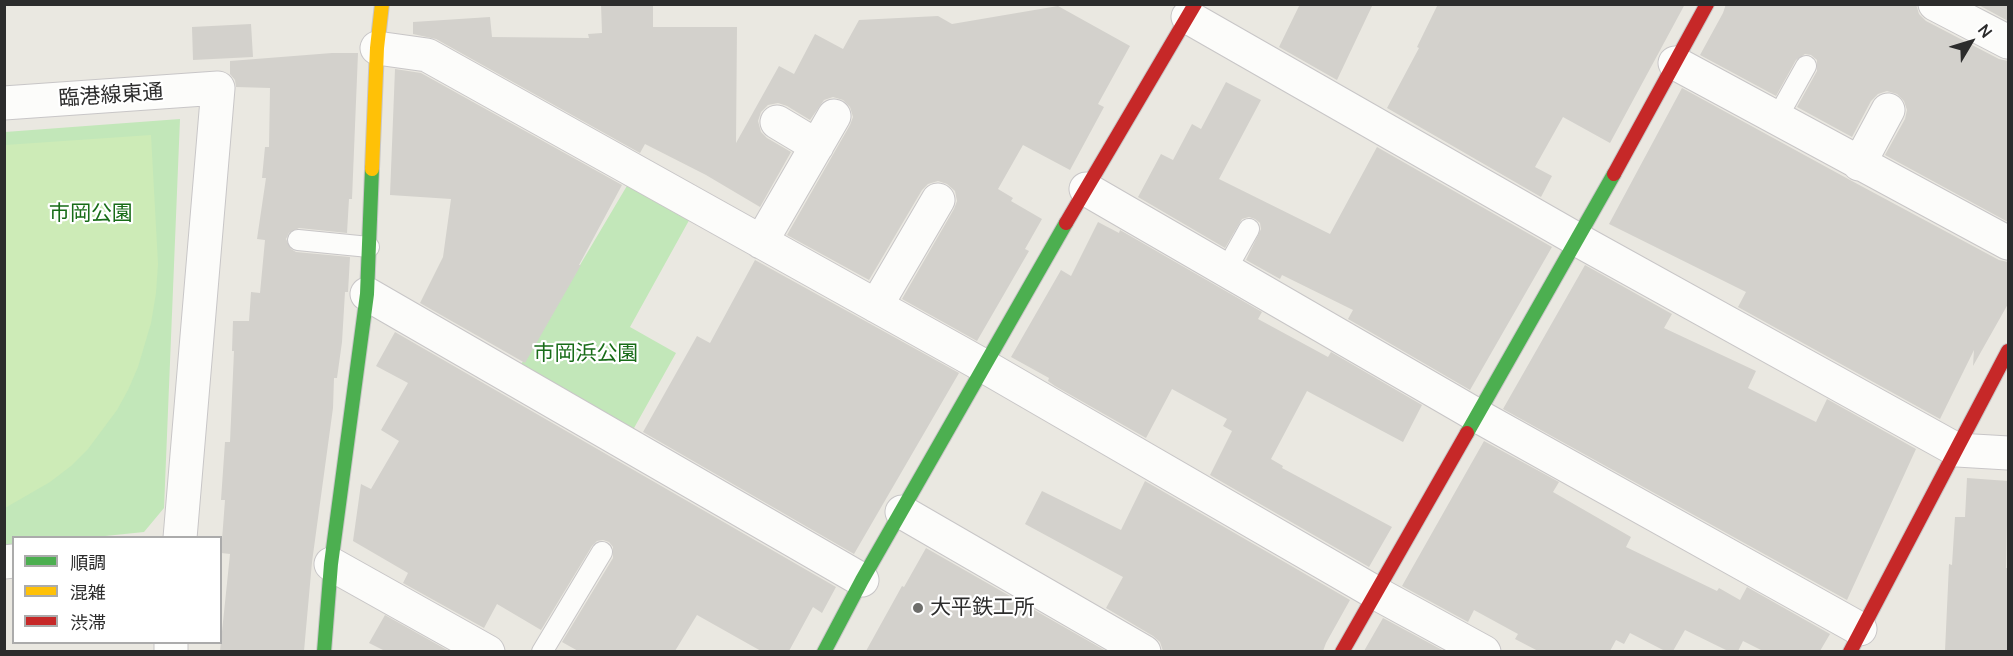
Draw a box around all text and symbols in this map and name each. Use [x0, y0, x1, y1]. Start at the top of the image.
north arrow [1941, 12, 2001, 72]
text: N [1973, 20, 1997, 42]
street label: 臨港線東通 [58, 80, 164, 112]
park label: 市岡公園 [49, 201, 133, 227]
park label: 市岡浜公園 [534, 341, 638, 367]
legend [12, 536, 222, 644]
text: 順調 [70, 550, 106, 574]
text: 混雑 [70, 580, 106, 604]
place label: 大平鉄工所 [930, 595, 1035, 621]
marker: 大平鉄工所 [911, 601, 925, 615]
text: 渋滞 [70, 610, 106, 634]

